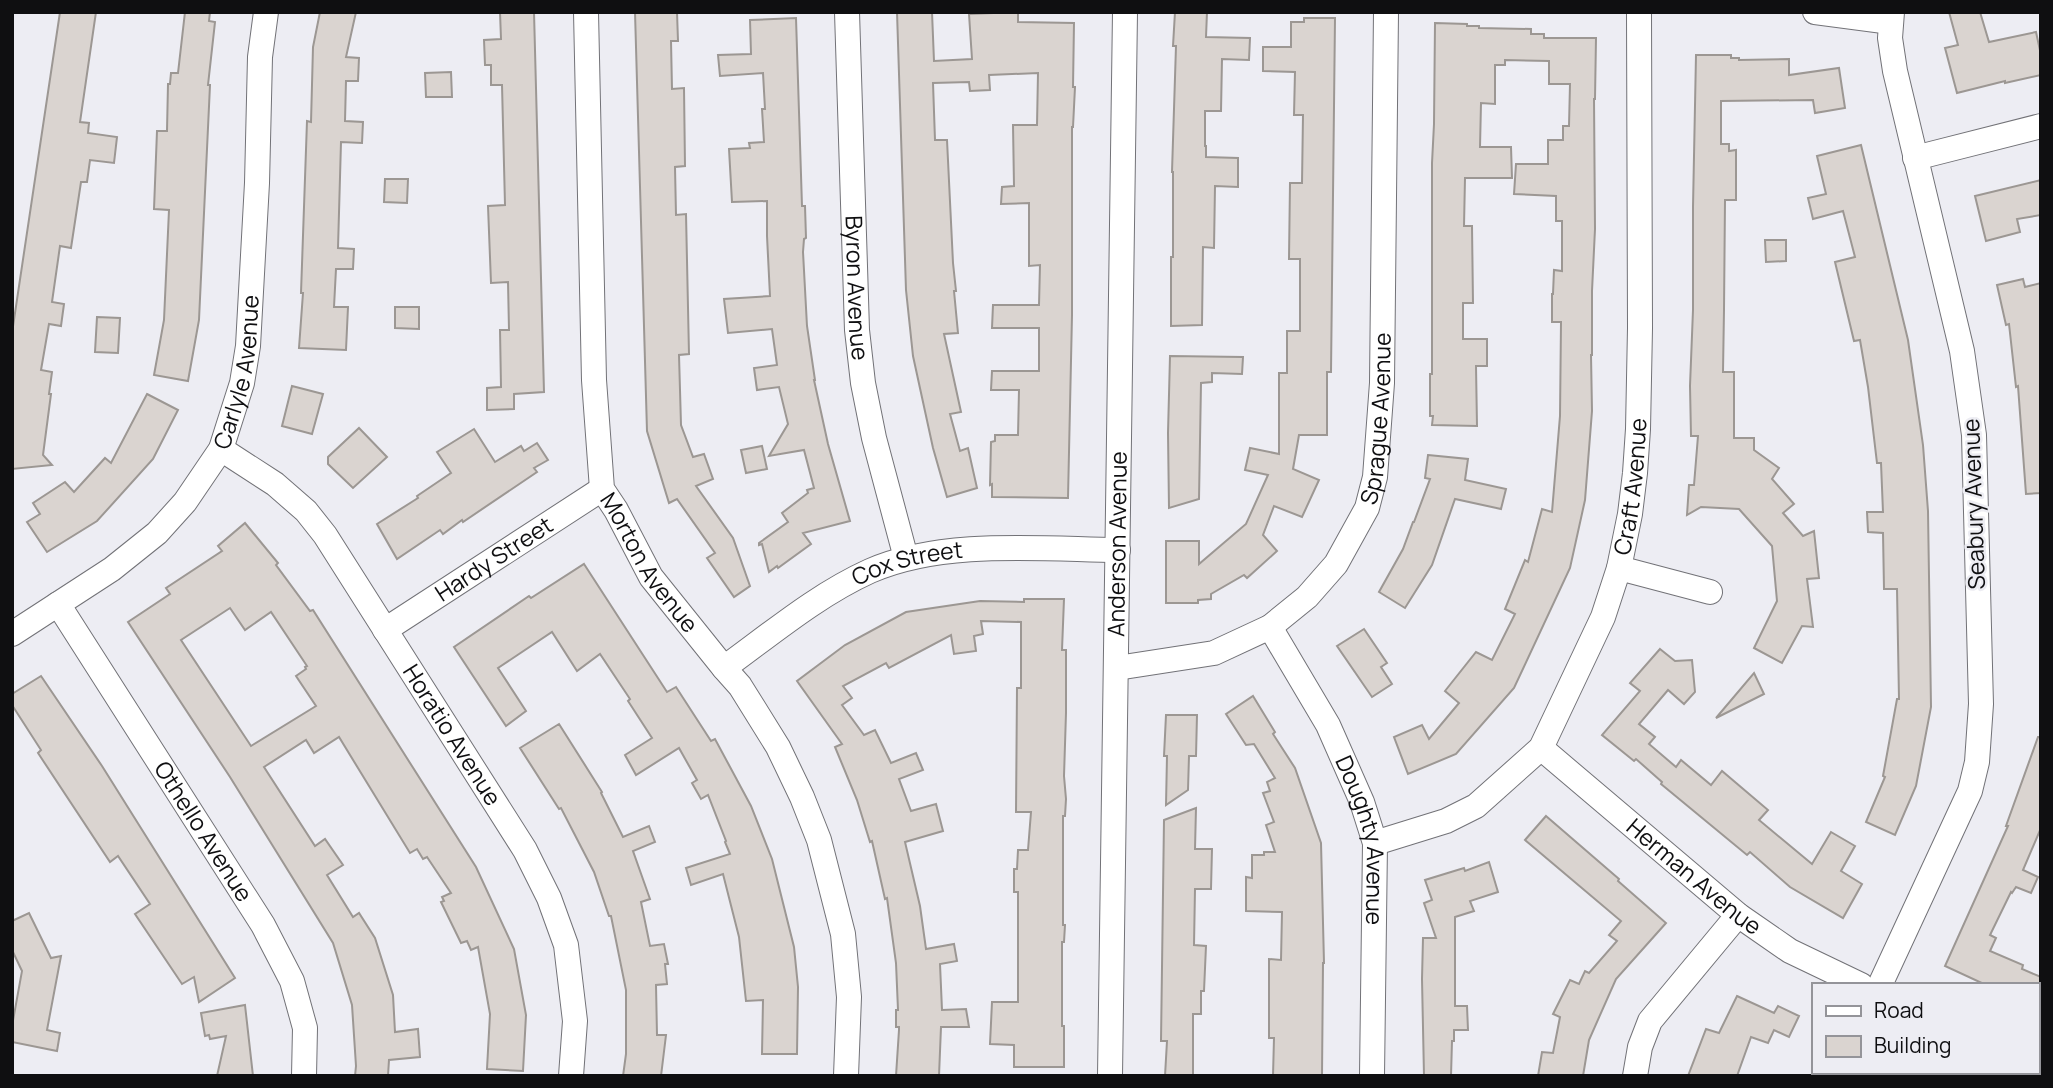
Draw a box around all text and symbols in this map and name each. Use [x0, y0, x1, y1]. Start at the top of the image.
street label: Byron Avenue [838, 215, 877, 362]
street label: Carlyle Avenue [205, 294, 266, 453]
street label: Sprague Avenue [1352, 332, 1398, 508]
street label: Craft Avenue [1605, 418, 1653, 558]
street label: Seabury Avenue [1954, 418, 1992, 590]
street label: Anderson Avenue [1099, 451, 1134, 637]
street label: Morton Avenue [594, 486, 706, 639]
street label: Hardy Street [428, 508, 559, 608]
street label: Cox Street [846, 533, 964, 593]
street label: Horatio Avenue [396, 658, 510, 811]
street label: Doughty Avenue [1328, 750, 1392, 925]
street label: Othello Avenue [147, 755, 261, 907]
street label: Herman Avenue [1620, 810, 1768, 942]
legend [1812, 983, 2039, 1074]
text: Road [1874, 996, 1924, 1024]
text: Building [1874, 1031, 1951, 1059]

